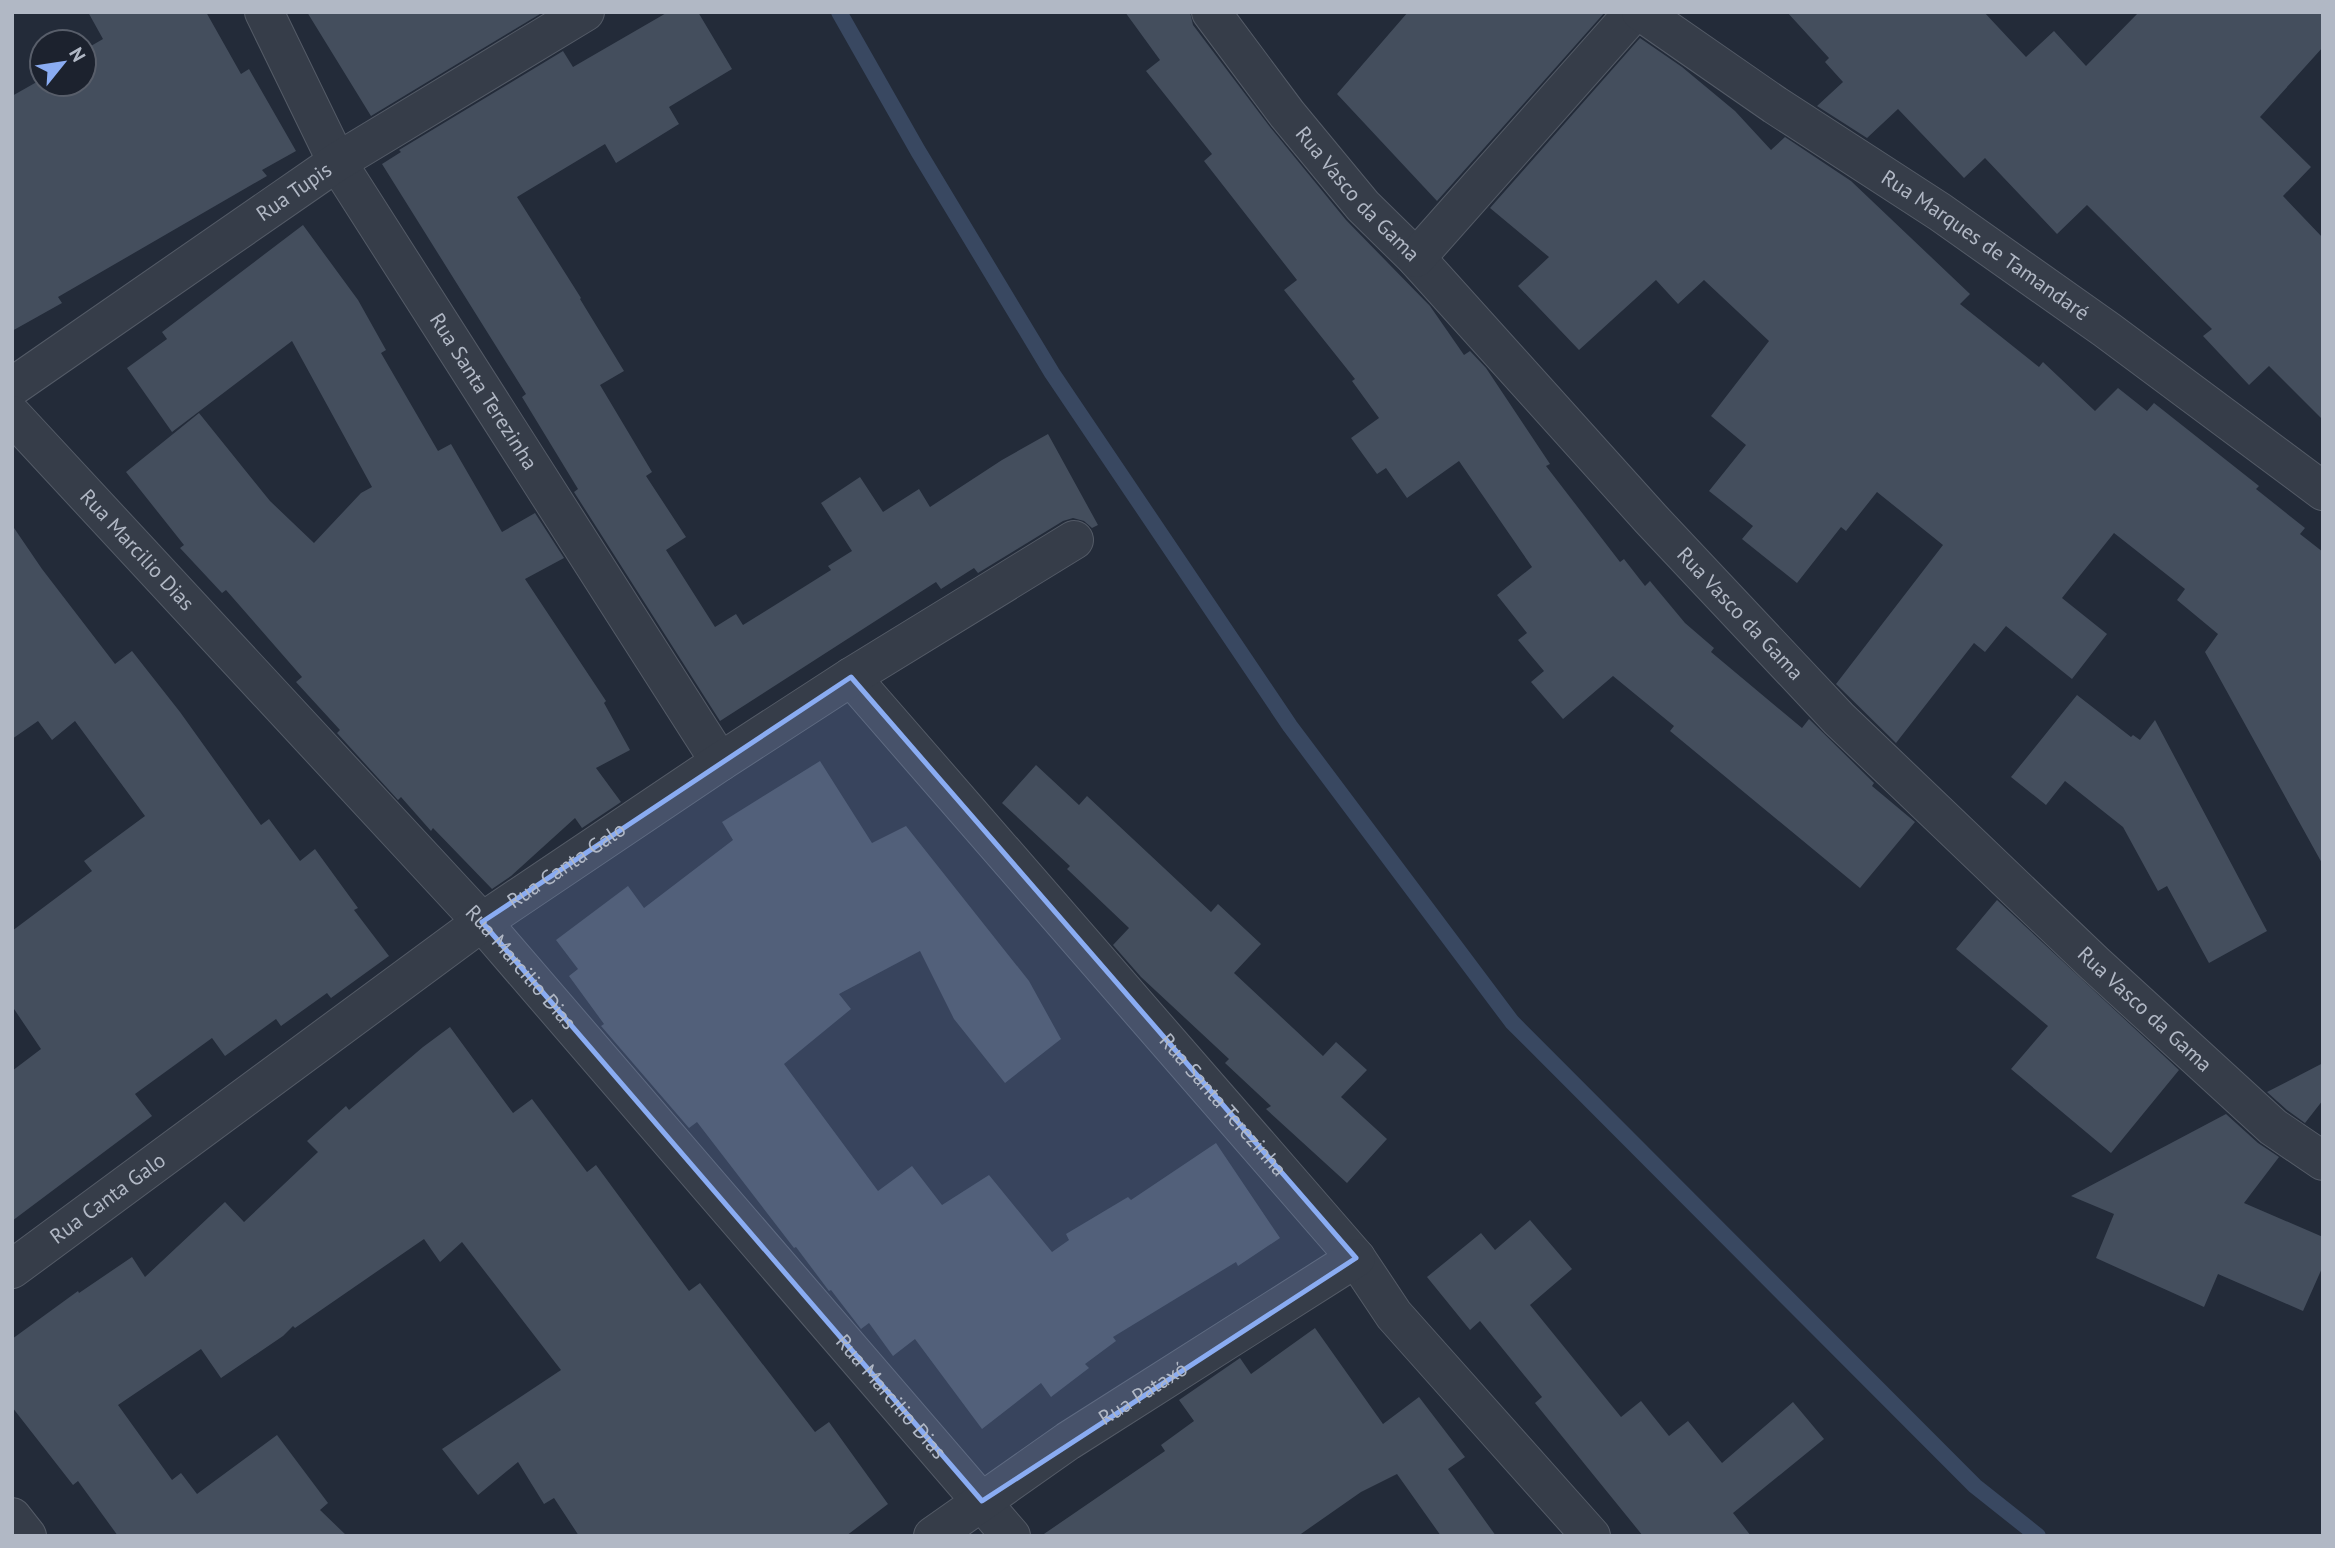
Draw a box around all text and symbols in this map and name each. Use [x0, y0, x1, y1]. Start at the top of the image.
north arrow [28, 28, 98, 98]
text: N [64, 43, 91, 66]
street label: Rua Vasco da Gama [1290, 121, 1426, 267]
street label: Rua Tupis [251, 156, 337, 227]
street label: Rua Marques de Tamandaré [1877, 164, 2095, 326]
street label: Rua Santa Terezinha [424, 308, 544, 475]
street label: Rua Marcilio Dias [74, 483, 200, 616]
street label: Rua Vasco da Gama [1671, 541, 1810, 686]
street label: Rua Canta Galo [502, 815, 631, 914]
street label: Rua Marcilio Dias [460, 899, 583, 1035]
street label: Rua Vasco da Gama [2072, 940, 2218, 1077]
street label: Rua Santa Terezinha [1154, 1027, 1293, 1182]
street label: Rua Canta Galo [44, 1146, 171, 1249]
street label: Rua Marcilio Dias [830, 1328, 953, 1464]
street label: Rua Pataxó [1093, 1355, 1192, 1431]

